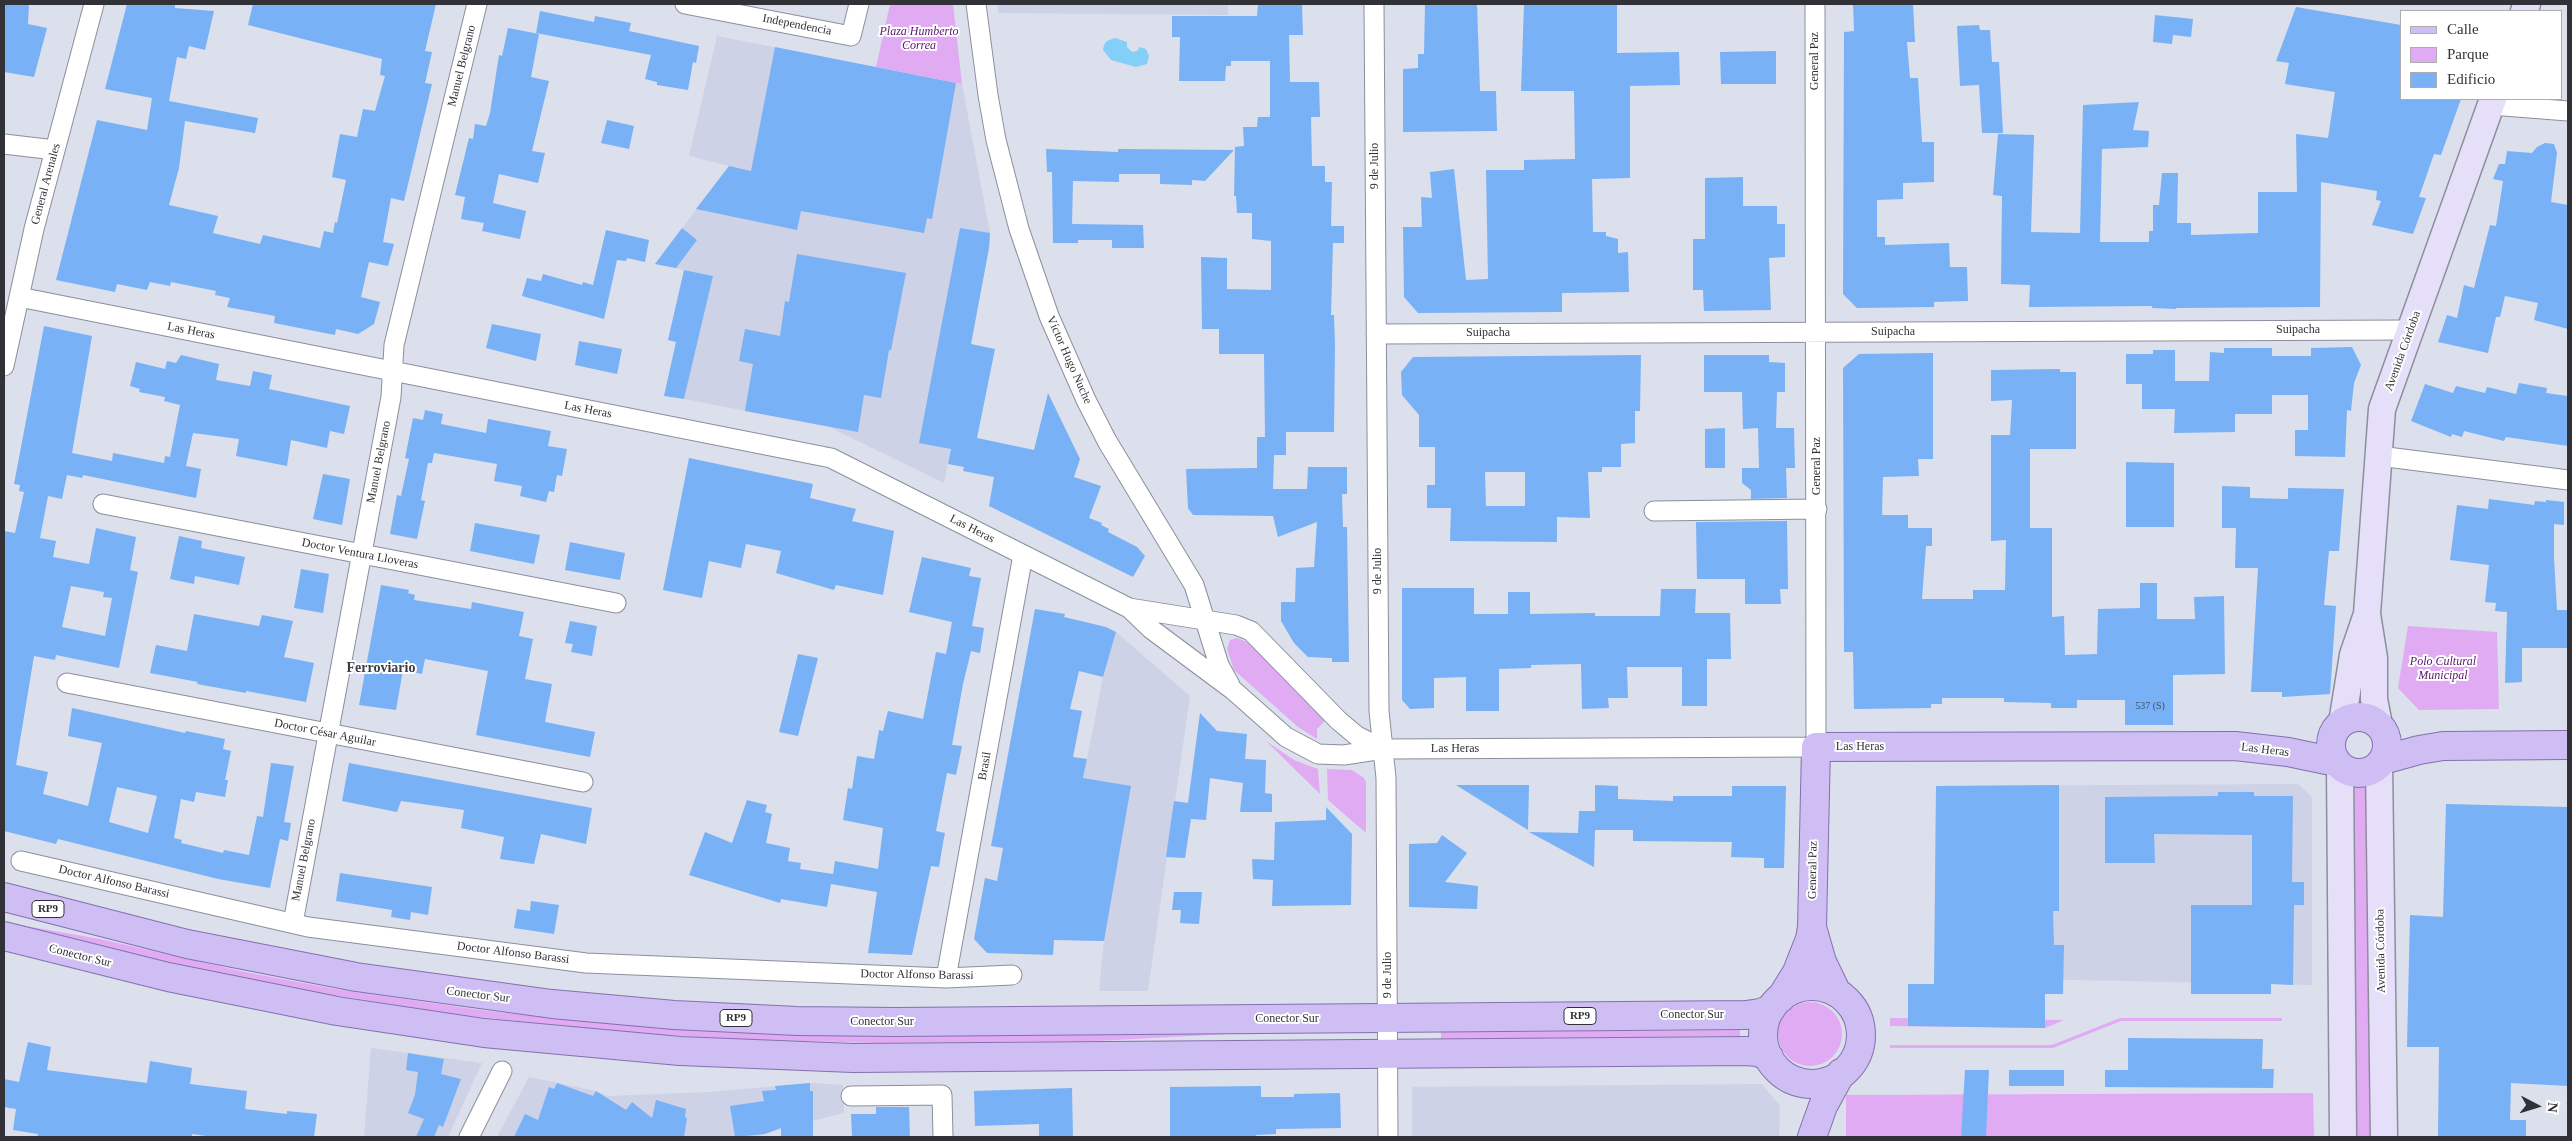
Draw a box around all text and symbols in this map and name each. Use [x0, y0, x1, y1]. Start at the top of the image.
legend [2400, 10, 2562, 100]
street label: Independencia [761, 11, 833, 39]
text: Calle [2447, 21, 2479, 37]
street label: Manuel Belgrano [445, 24, 479, 108]
park label: Plaza Humberto Correa [880, 25, 958, 53]
street label: General Paz [1808, 32, 1822, 90]
text: Parque [2447, 46, 2489, 62]
text: Edificio [2447, 71, 2495, 87]
street label: General Arenales [28, 142, 64, 226]
street label: 9 de Julio [1368, 143, 1382, 189]
street label: Avenida Córdoba [2382, 309, 2424, 393]
street label: Víctor Hugo Nuche [1043, 314, 1095, 406]
street label: Las Heras [166, 319, 216, 343]
street label: Suipacha [2276, 323, 2320, 337]
street label: Suipacha [1871, 325, 1915, 339]
street label: Suipacha [1466, 326, 1510, 340]
street label: Las Heras [563, 398, 613, 422]
street label: Manuel Belgrano [364, 420, 394, 504]
street label: General Paz [1810, 437, 1824, 495]
street label: Las Heras [947, 512, 997, 546]
street label: Doctor Ventura Lloveras [300, 536, 420, 572]
street label: 9 de Julio [1371, 548, 1385, 594]
park label: Polo Cultural Municipal [2410, 655, 2476, 683]
district label: Ferroviario [347, 660, 415, 676]
house number: 537 (S) [2135, 700, 2165, 712]
street label: Doctor César Aguilar [273, 716, 377, 750]
street label: Las Heras [1836, 740, 1884, 754]
street label: Las Heras [2240, 740, 2290, 760]
street label: Las Heras [1431, 742, 1479, 756]
street label: Brasil [975, 751, 995, 781]
street label: Manuel Belgrano [289, 818, 319, 902]
street label: General Paz [1805, 841, 1821, 899]
street label: Doctor Alfonso Barassi [57, 862, 171, 902]
road number: RP9 [32, 901, 64, 918]
street label: Avenida Córdoba [2373, 909, 2389, 993]
street label: Doctor Alfonso Barassi [456, 939, 570, 967]
street label: Conector Sur [47, 941, 113, 971]
street label: 9 de Julio [1381, 952, 1395, 998]
street label: Doctor Alfonso Barassi [860, 967, 974, 983]
street label: Conector Sur [446, 984, 510, 1006]
road number: RP9 [1564, 1008, 1596, 1024]
street label: Conector Sur [1660, 1008, 1724, 1022]
road number: RP9 [720, 1010, 752, 1026]
street label: Conector Sur [1255, 1012, 1319, 1026]
street label: Conector Sur [850, 1015, 914, 1029]
north arrow [2512, 1081, 2562, 1131]
text: N [2545, 1102, 2560, 1113]

